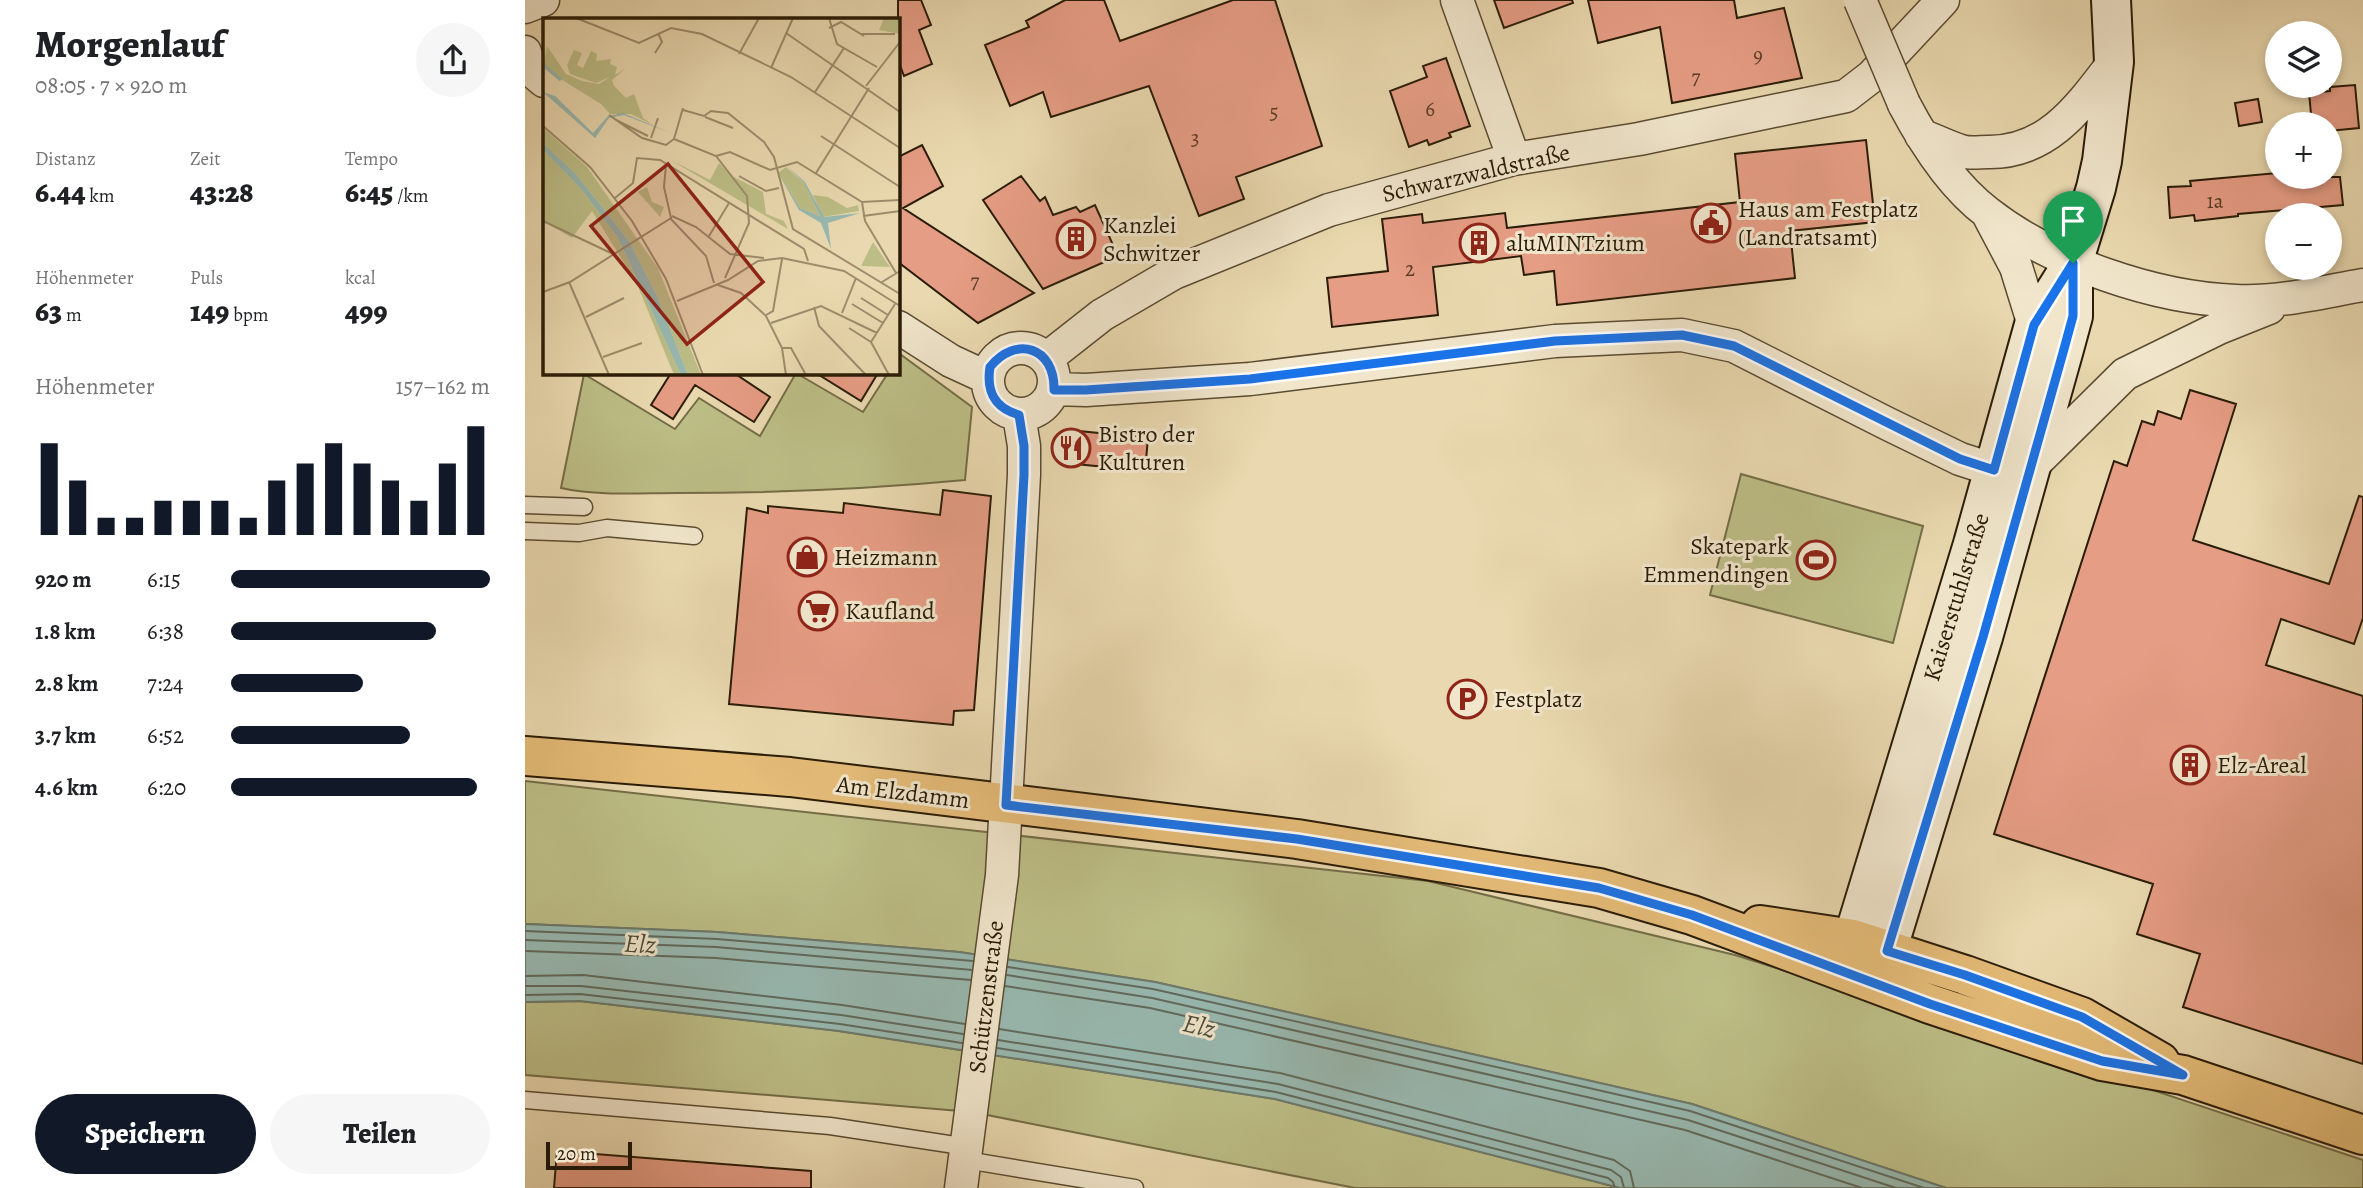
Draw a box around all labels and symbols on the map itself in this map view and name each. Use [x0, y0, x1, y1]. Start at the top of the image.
inset map [543, 18, 899, 374]
house number: 9 [1753, 41, 1763, 69]
house number: 7 [1692, 63, 1701, 91]
house number: 6 [1425, 95, 1435, 123]
house number: 5 [1269, 98, 1279, 126]
house number: 3 [1191, 124, 1199, 152]
street label: Schwarzwaldstraße [1379, 136, 1573, 210]
house number: 1a [2207, 187, 2224, 215]
pin [2043, 191, 2103, 263]
place label: Haus am Festplatz (Landratsamt) [1738, 193, 1918, 253]
public building icon: Haus am Festplatz (Landratsamt) [1690, 202, 1732, 244]
place label: Kanzlei Schwitzer [1103, 209, 1200, 269]
building icon: Kanzlei Schwitzer [1055, 218, 1097, 260]
building icon: aluMINTzium [1458, 222, 1500, 264]
place label: aluMINTzium [1506, 227, 1645, 259]
house number: 2 [1405, 255, 1415, 283]
house number: 7 [971, 267, 980, 295]
place label: Bistro der Kulturen [1098, 418, 1195, 478]
restaurant icon: Bistro der Kulturen [1050, 427, 1092, 469]
street label: Kaiserstuhlstraße [1915, 509, 1997, 685]
place label: Skatepark Emmendingen [1643, 530, 1789, 590]
shop icon: Heizmann [786, 536, 828, 578]
sports icon: Skatepark Emmendingen [1795, 539, 1837, 581]
place label: Heizmann [834, 541, 938, 573]
supermarket icon: Kaufland [797, 590, 839, 632]
place label: Kaufland [845, 595, 935, 627]
parking icon: Festplatz [1446, 678, 1488, 720]
place label: Festplatz [1494, 683, 1582, 715]
building icon: Elz-Areal [2169, 744, 2211, 786]
place label: Elz-Areal [2217, 749, 2306, 781]
street label: Am Elzdamm [834, 768, 971, 816]
street label: Schützenstraße [961, 919, 1011, 1075]
water label: Elz [623, 925, 658, 963]
water label: Elz [1179, 1005, 1219, 1047]
scale bar [546, 1139, 632, 1171]

